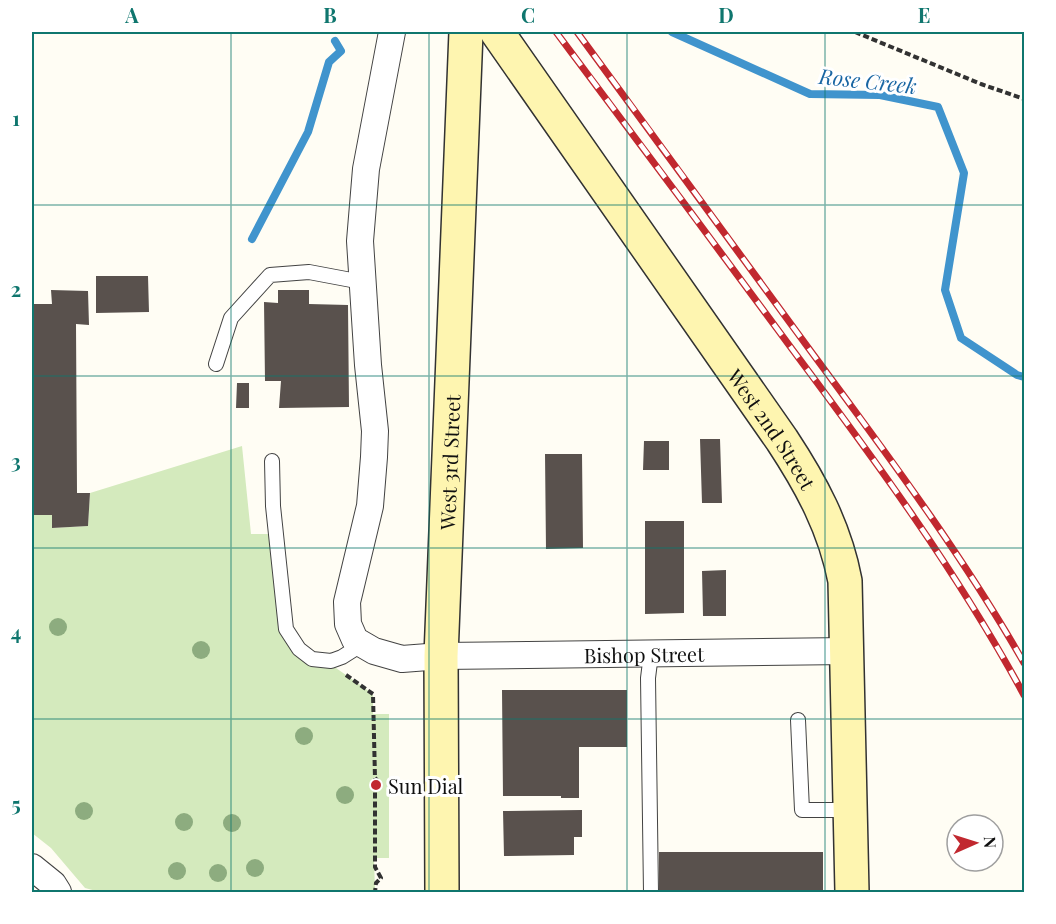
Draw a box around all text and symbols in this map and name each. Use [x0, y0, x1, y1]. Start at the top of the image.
text: A [124, 1, 139, 28]
text: B [323, 1, 337, 28]
text: C [521, 1, 535, 28]
text: D [718, 1, 734, 28]
text: E [918, 1, 930, 28]
water label: Rose Creek [817, 61, 918, 99]
text: 1 [12, 104, 20, 131]
text: 2 [11, 275, 21, 302]
street label: West 2nd Street [722, 362, 823, 494]
street label: West 3rd Street [433, 393, 465, 531]
text: 3 [11, 447, 21, 474]
text: 4 [11, 618, 21, 645]
street label: Bishop Street [584, 639, 705, 668]
place label: Sun Dial [388, 772, 464, 799]
marker: Sun Dial [369, 778, 383, 792]
text: 5 [11, 790, 21, 817]
north arrow [945, 813, 1005, 873]
text: N [980, 836, 1001, 849]

